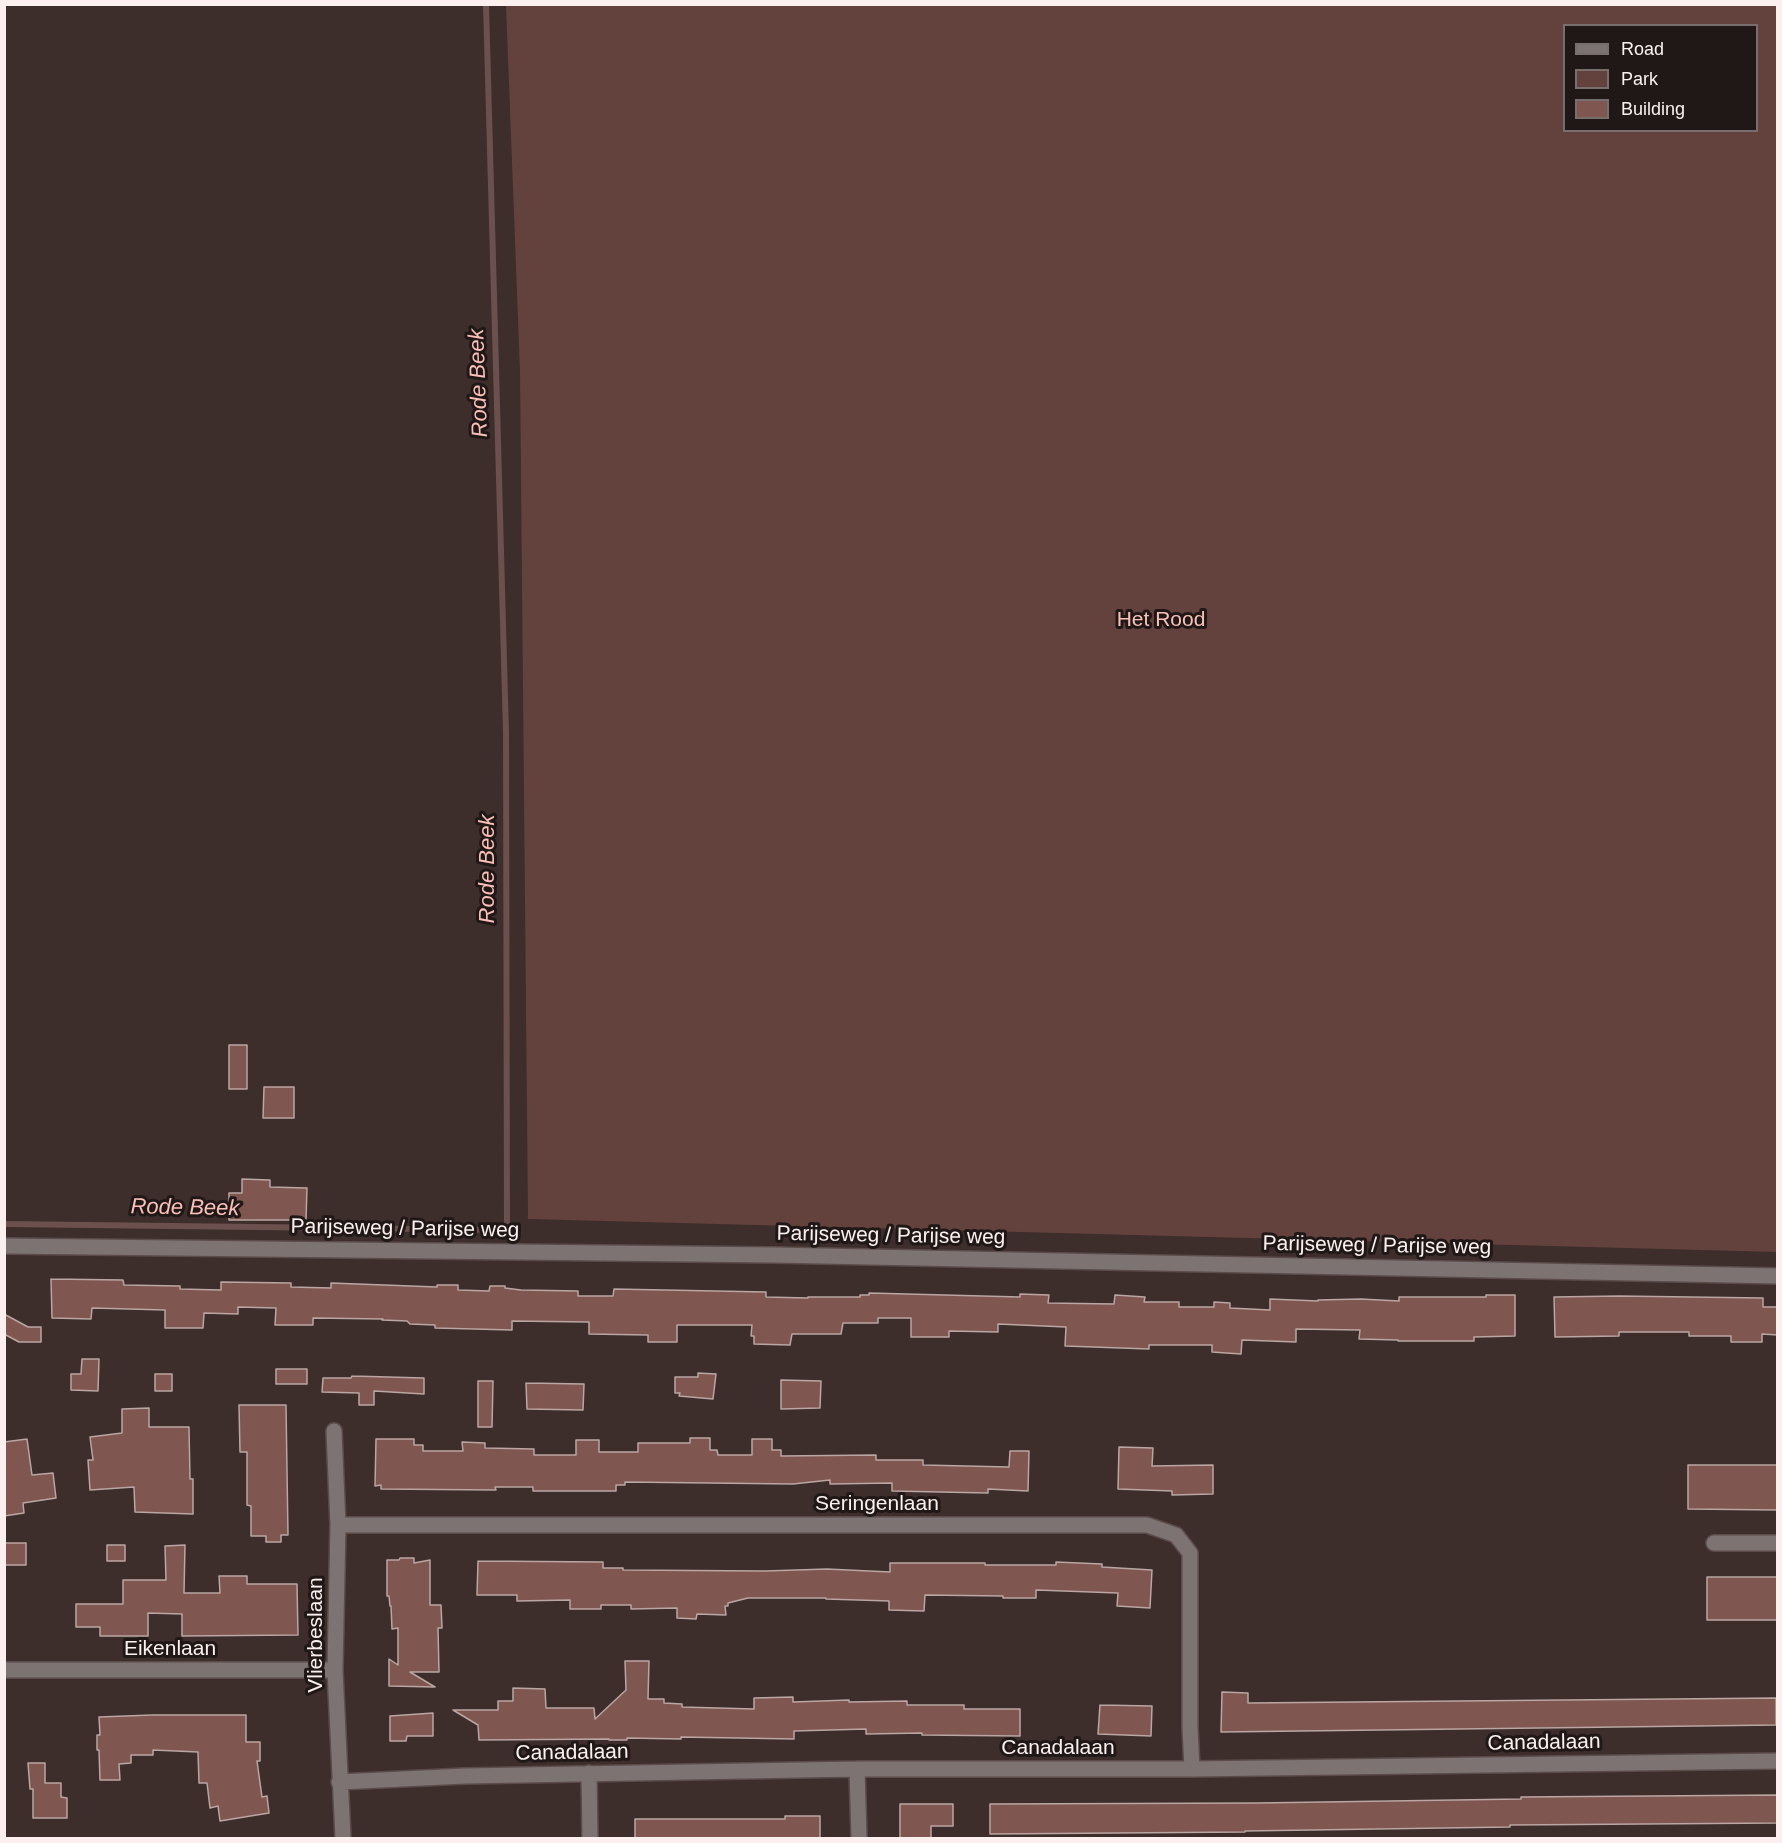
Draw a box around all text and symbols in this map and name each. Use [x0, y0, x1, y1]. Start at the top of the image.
legend [1563, 24, 1758, 132]
text: Road [1621, 39, 1664, 59]
text: Park [1621, 69, 1658, 89]
text: Building [1621, 99, 1685, 119]
water label: Rode Beek [464, 328, 494, 438]
park label: Het Rood [1117, 607, 1205, 633]
water label: Rode Beek [475, 815, 501, 923]
water label: Rode Beek [130, 1194, 240, 1222]
street label: Parijseweg / Parijse weg [290, 1214, 520, 1244]
street label: Parijseweg / Parijse weg [776, 1221, 1006, 1251]
street label: Parijseweg / Parijse weg [1262, 1231, 1492, 1261]
street label: Seringenlaan [815, 1491, 939, 1517]
street label: Vlierbeslaan [303, 1577, 329, 1693]
street label: Eikenlaan [124, 1636, 216, 1662]
street label: Canadalaan [1487, 1729, 1601, 1757]
street label: Canadalaan [1001, 1735, 1115, 1761]
street label: Canadalaan [515, 1739, 629, 1767]

